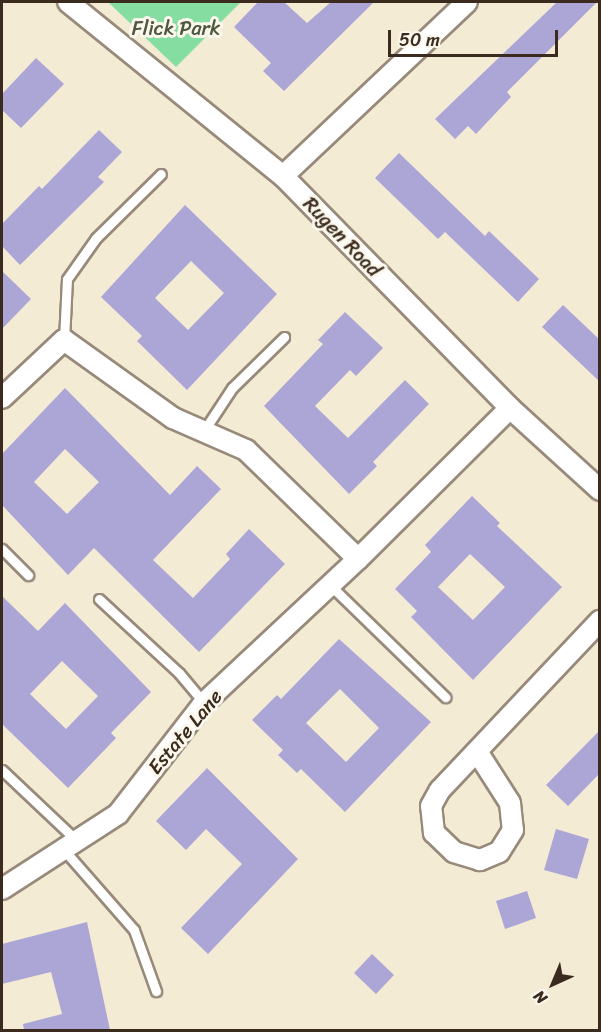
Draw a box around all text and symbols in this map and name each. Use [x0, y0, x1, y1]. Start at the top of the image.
park label: Flick Park [132, 16, 220, 40]
scale bar [391, 18, 560, 56]
text: 50 m [399, 24, 440, 56]
street label: Rugen Road [298, 192, 386, 282]
street label: Estate Lane [143, 685, 227, 779]
north arrow [523, 954, 583, 1014]
text: N [526, 983, 554, 1012]

